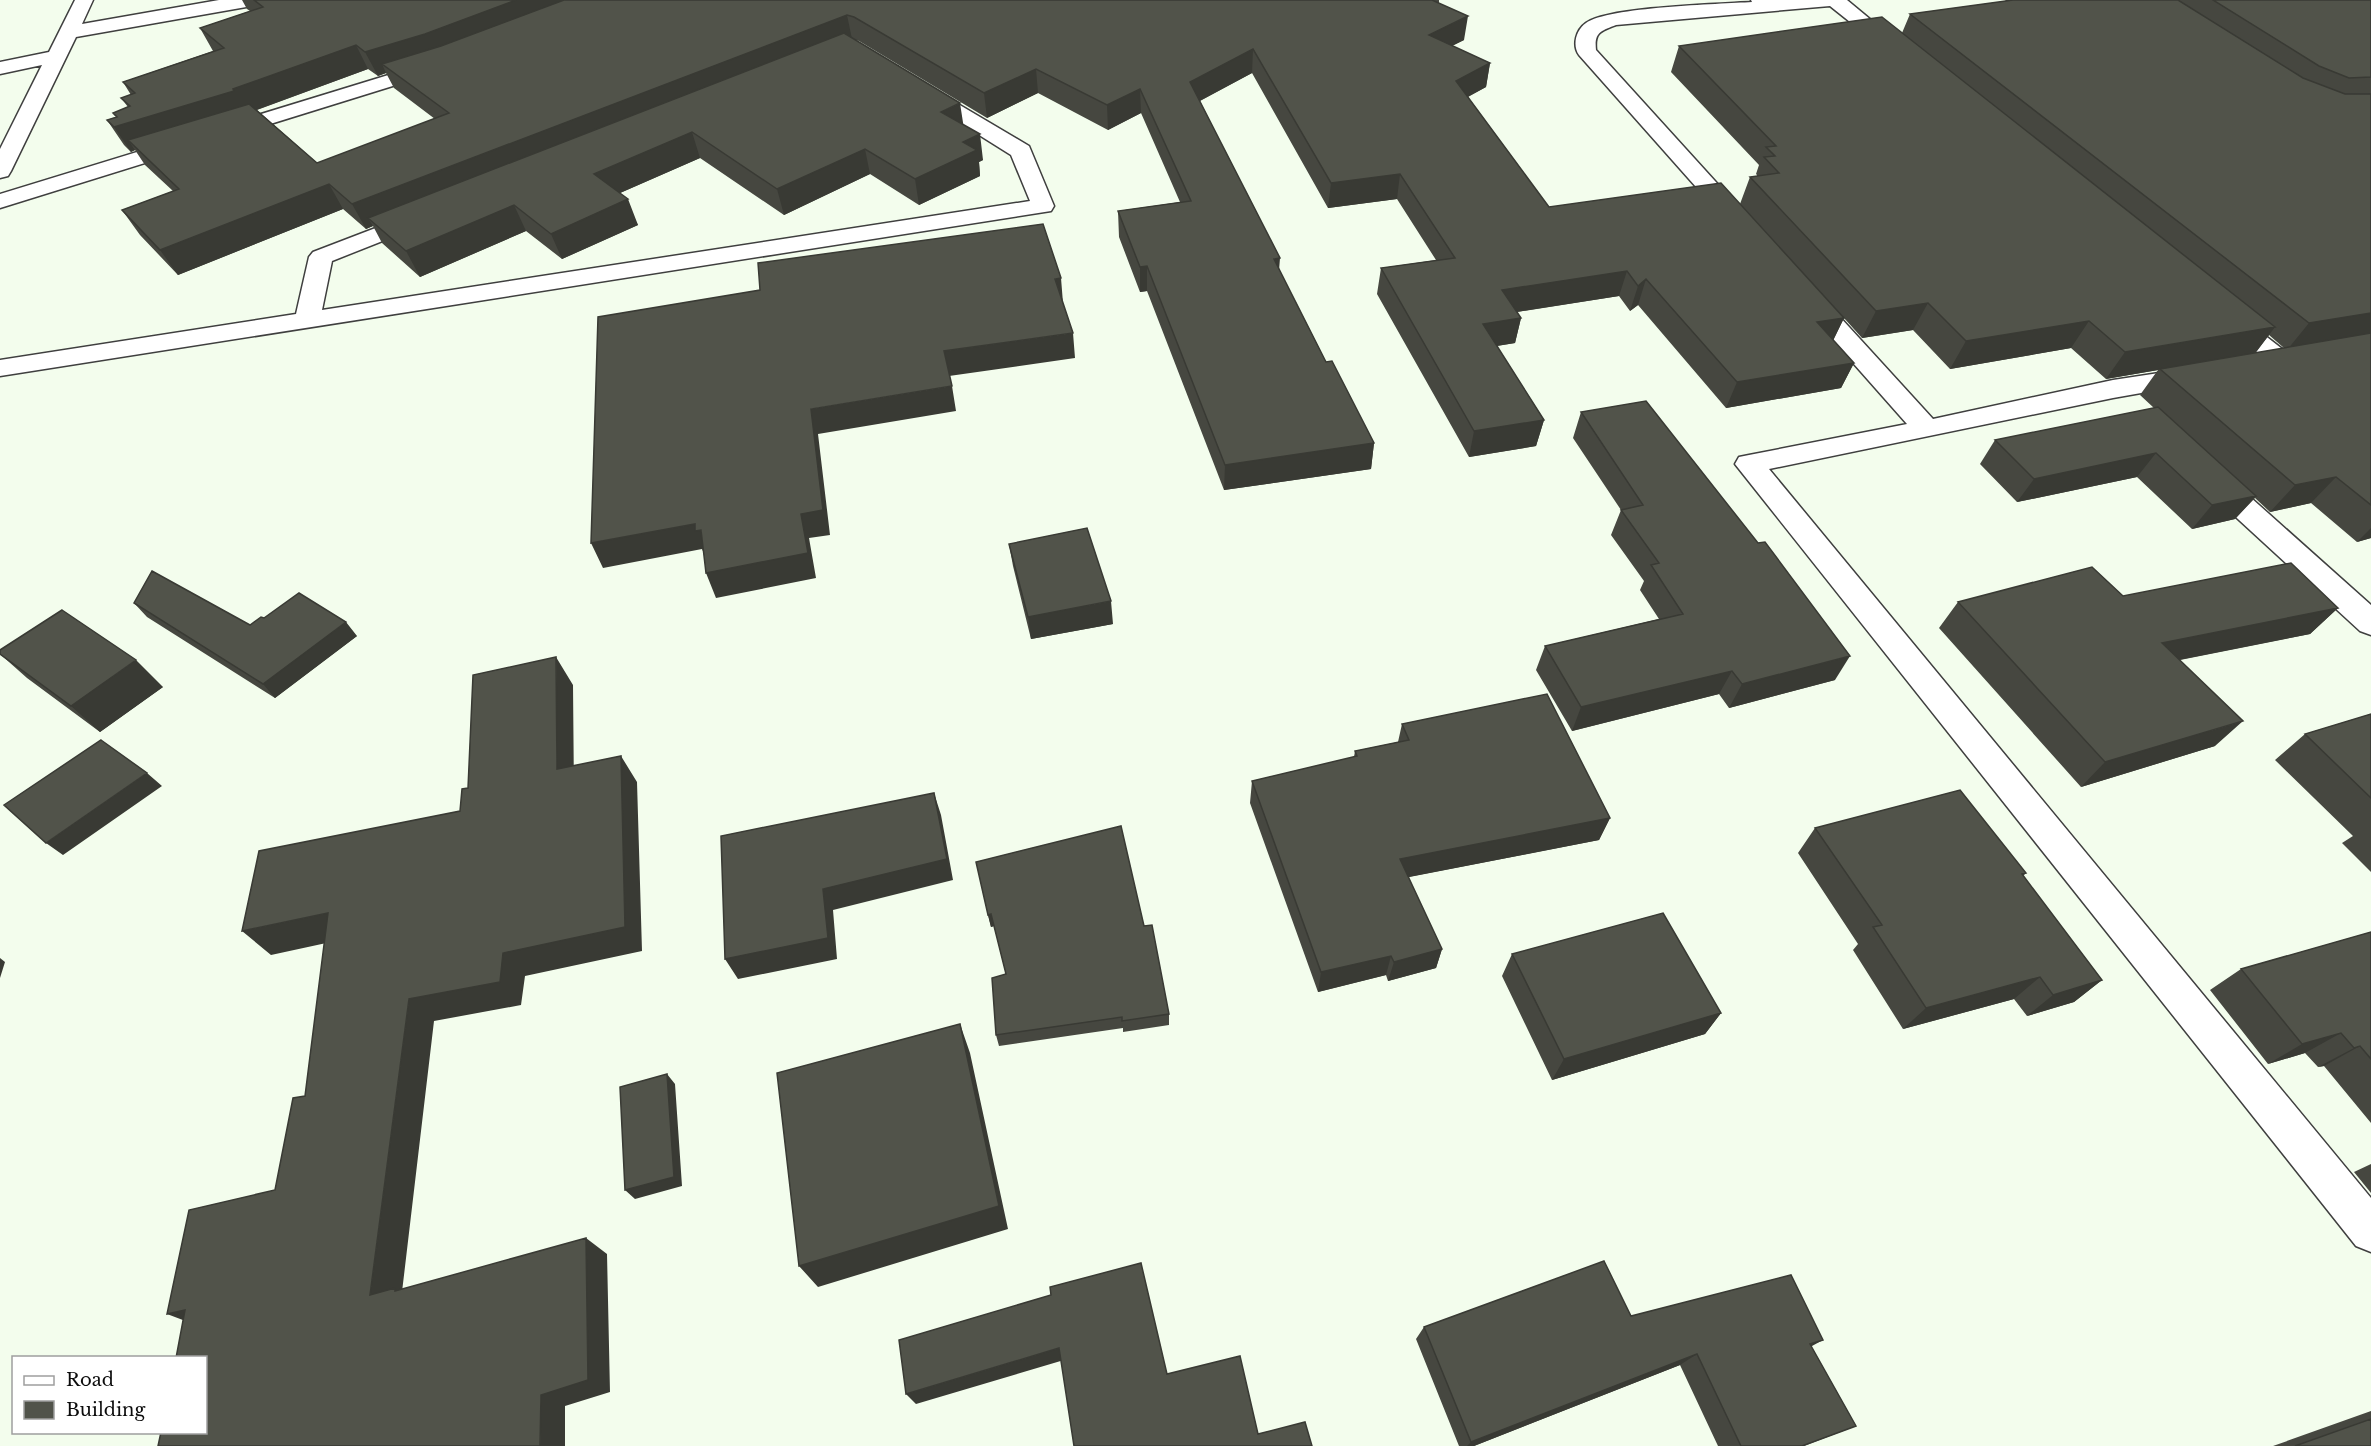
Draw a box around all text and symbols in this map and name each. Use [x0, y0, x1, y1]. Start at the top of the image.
legend [12, 1356, 207, 1434]
text: Road [66, 1369, 114, 1391]
text: Building [66, 1399, 145, 1421]

